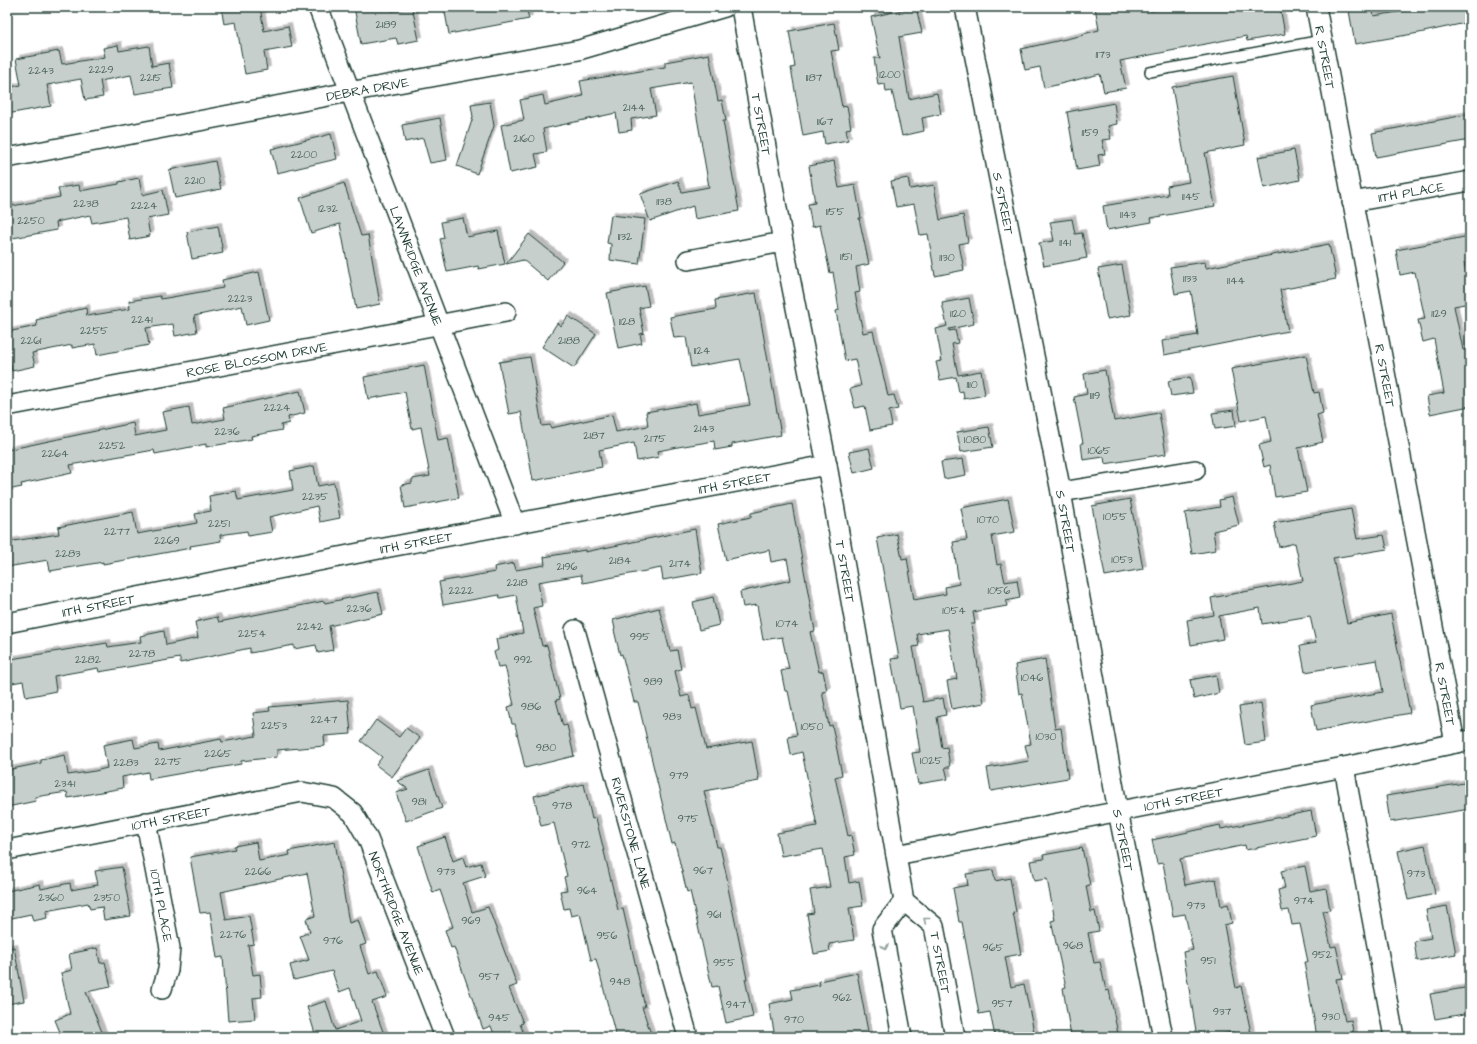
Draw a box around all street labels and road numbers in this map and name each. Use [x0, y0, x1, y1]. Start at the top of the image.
street label: R STREET [1310, 24, 1339, 91]
street label: DEBRA DRIVE [325, 73, 411, 106]
street label: T STREET [747, 92, 775, 158]
street label: S STREET [988, 171, 1018, 237]
street label: 11TH PLACE [1377, 178, 1446, 207]
street label: LAWNRIDGE AVENUE [385, 204, 447, 329]
street label: ROSE BLOSSOM DRIVE [185, 338, 329, 382]
street label: R STREET [1370, 343, 1400, 410]
street label: 11TH STREET [697, 468, 774, 499]
street label: S STREET [1051, 489, 1080, 555]
street label: 11TH STREET [378, 527, 455, 559]
street label: T STREET [830, 539, 859, 605]
street label: 11TH STREET [60, 590, 137, 622]
street label: R STREET [1430, 661, 1460, 728]
street label: RIVERSTONE LANE [606, 775, 655, 892]
street label: 10TH STREET [1143, 783, 1226, 816]
street label: 10TH STREET [130, 802, 213, 835]
street label: S STREET [1108, 808, 1138, 874]
street label: NORTHRIDGE AVENUE [364, 849, 428, 978]
street label: 10TH PLACE [145, 868, 177, 944]
street label: T STREET [925, 930, 955, 996]

